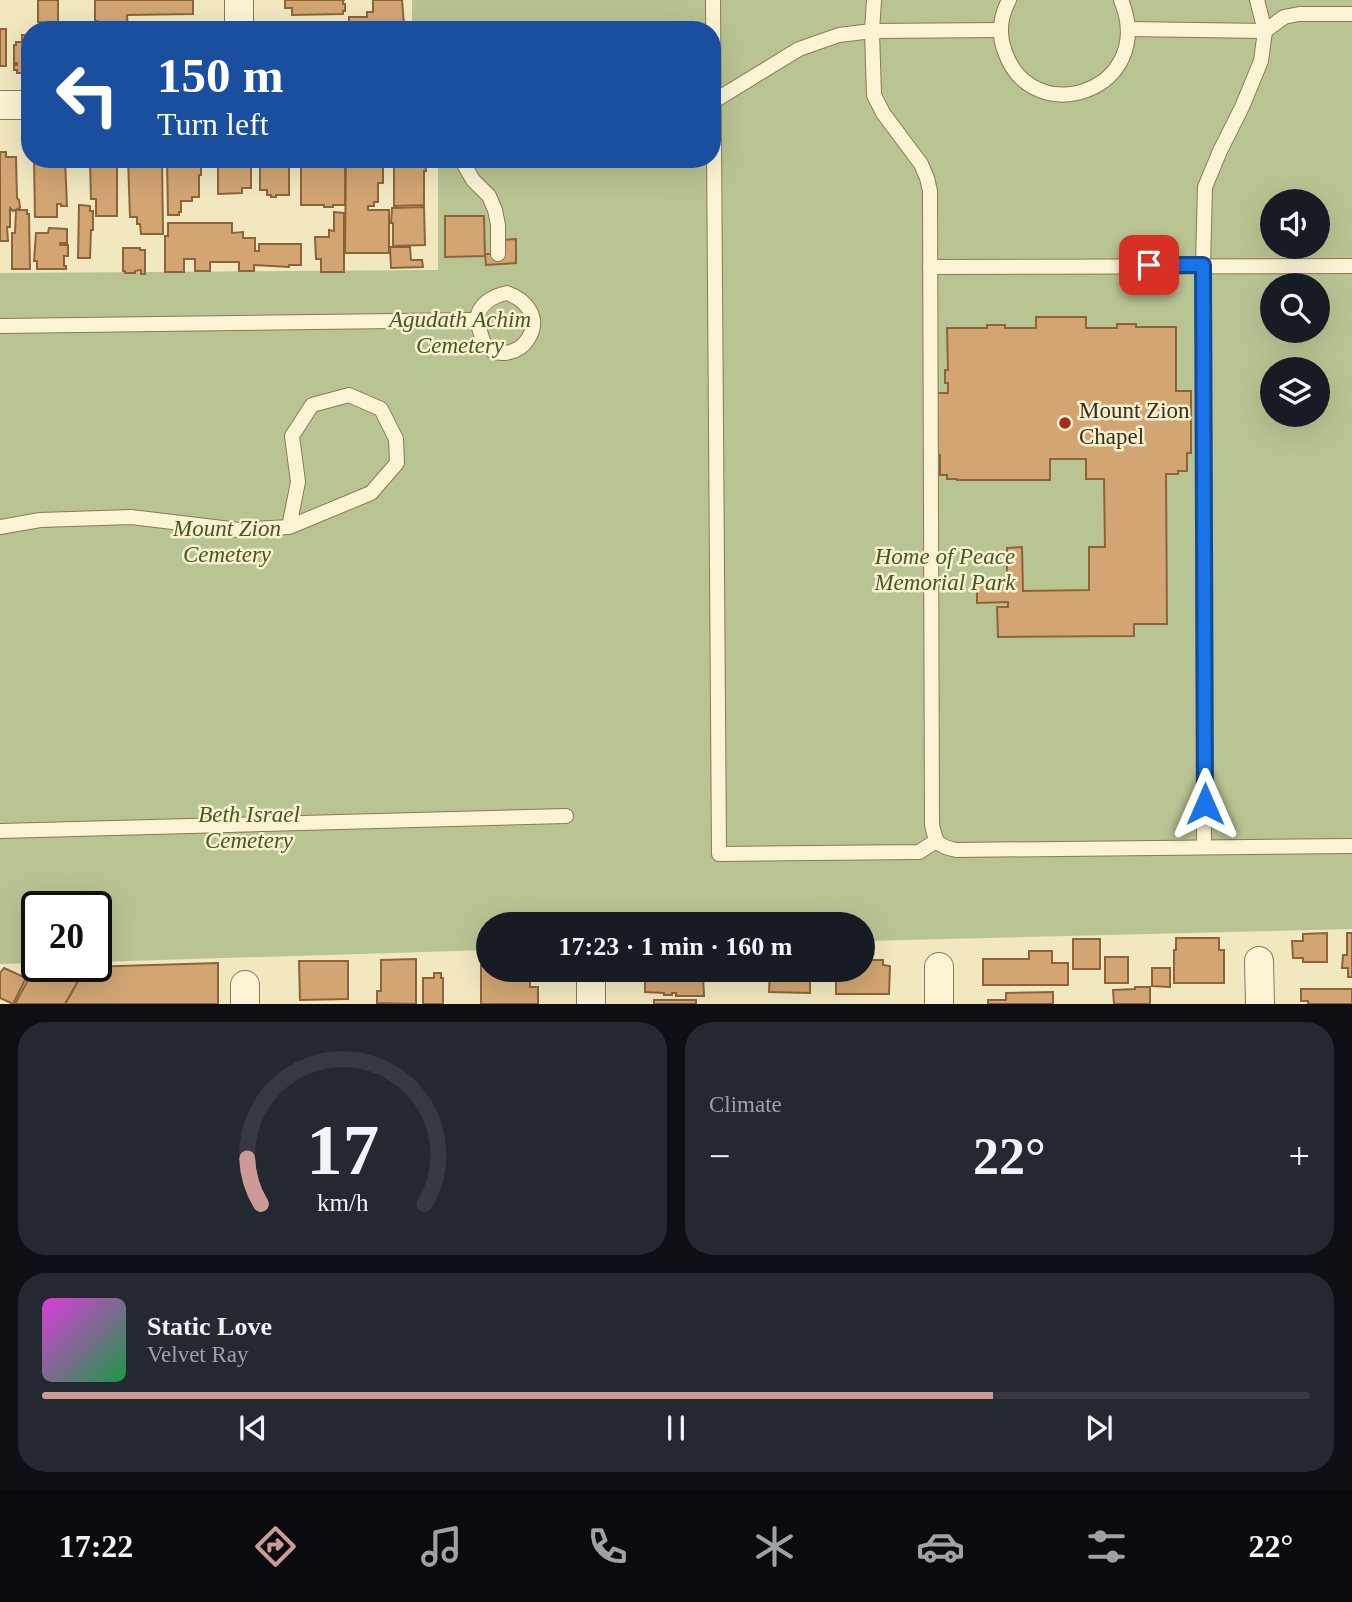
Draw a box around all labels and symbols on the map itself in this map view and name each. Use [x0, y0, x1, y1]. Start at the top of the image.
pin [1119, 235, 1179, 295]
park label: Agudath Achim Cemetery [387, 307, 531, 358]
place label: Mount Zion Chapel [1079, 398, 1190, 449]
marker: Mount Zion Chapel [1057, 415, 1073, 431]
park label: Mount Zion Cemetery [172, 516, 281, 567]
park label: Home of Peace Memorial Park [873, 544, 1016, 595]
position arrow [1168, 767, 1242, 841]
park label: Beth Israel Cemetery [198, 802, 300, 853]
speed limit sign: 20 [21, 891, 112, 982]

